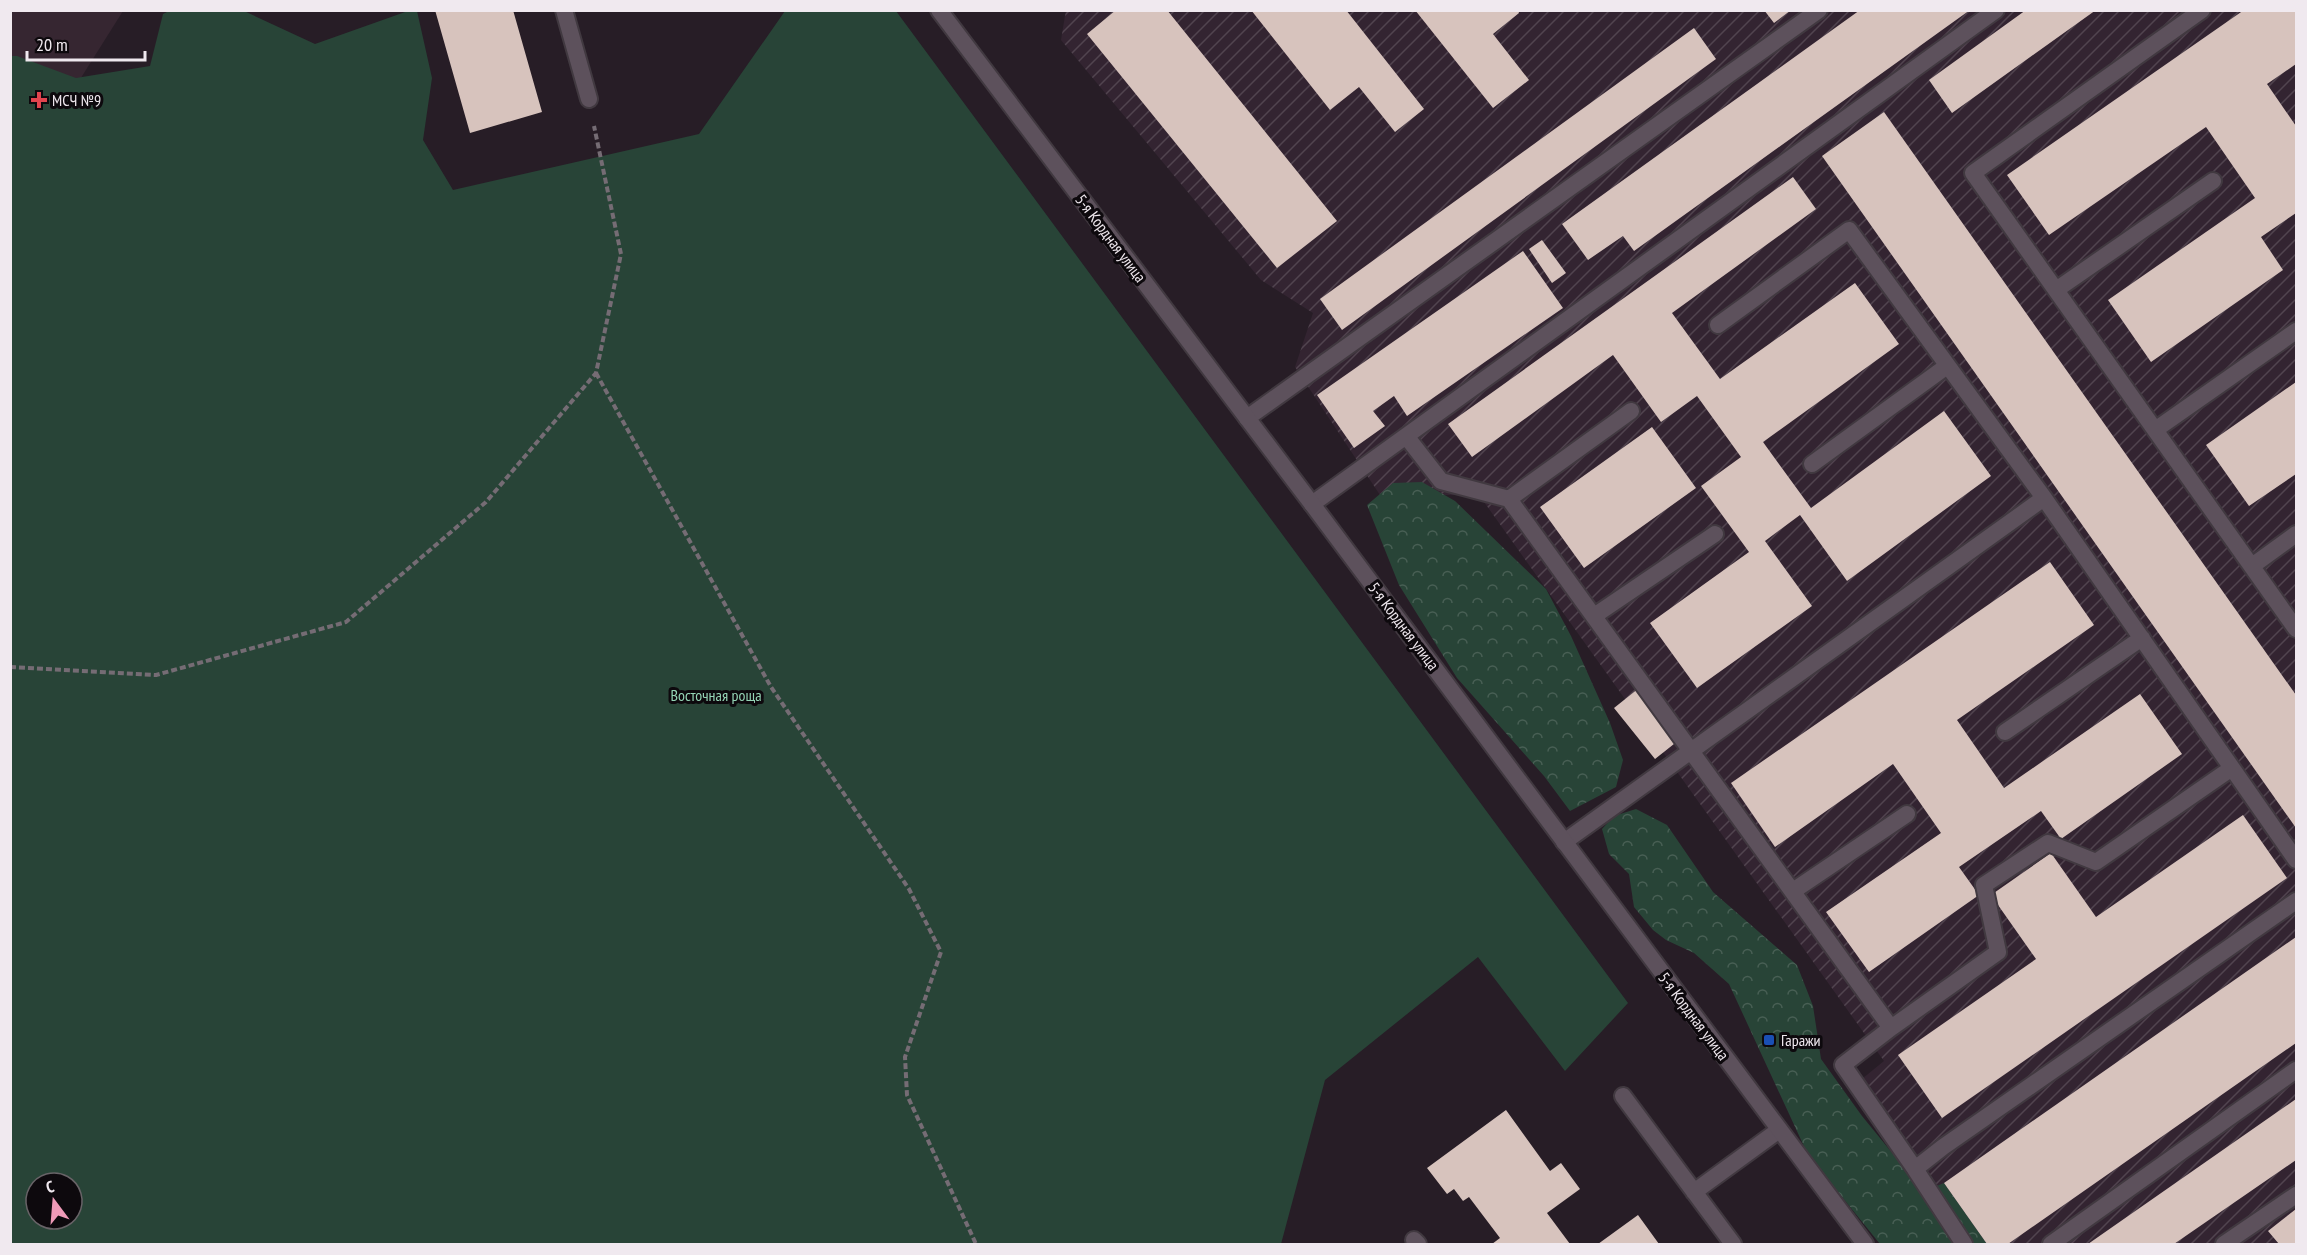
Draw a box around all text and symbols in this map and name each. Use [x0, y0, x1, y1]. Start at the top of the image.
scale bar [27, 24, 146, 62]
text: 20 m [36, 33, 68, 56]
place label: МСЧ №9 [52, 90, 101, 110]
marker: МСЧ №9 [30, 91, 48, 109]
street label: 5-я Кордная улица [1071, 190, 1151, 286]
street label: 5-я Кордная улица [1364, 578, 1444, 674]
park label: Восточная роща [670, 685, 762, 705]
street label: 5-я Кордная улица [1654, 968, 1734, 1064]
place label: Гаражи [1781, 1030, 1821, 1050]
marker: Гаражи [1762, 1033, 1776, 1047]
north arrow [24, 1171, 84, 1231]
text: С [44, 1176, 57, 1197]

